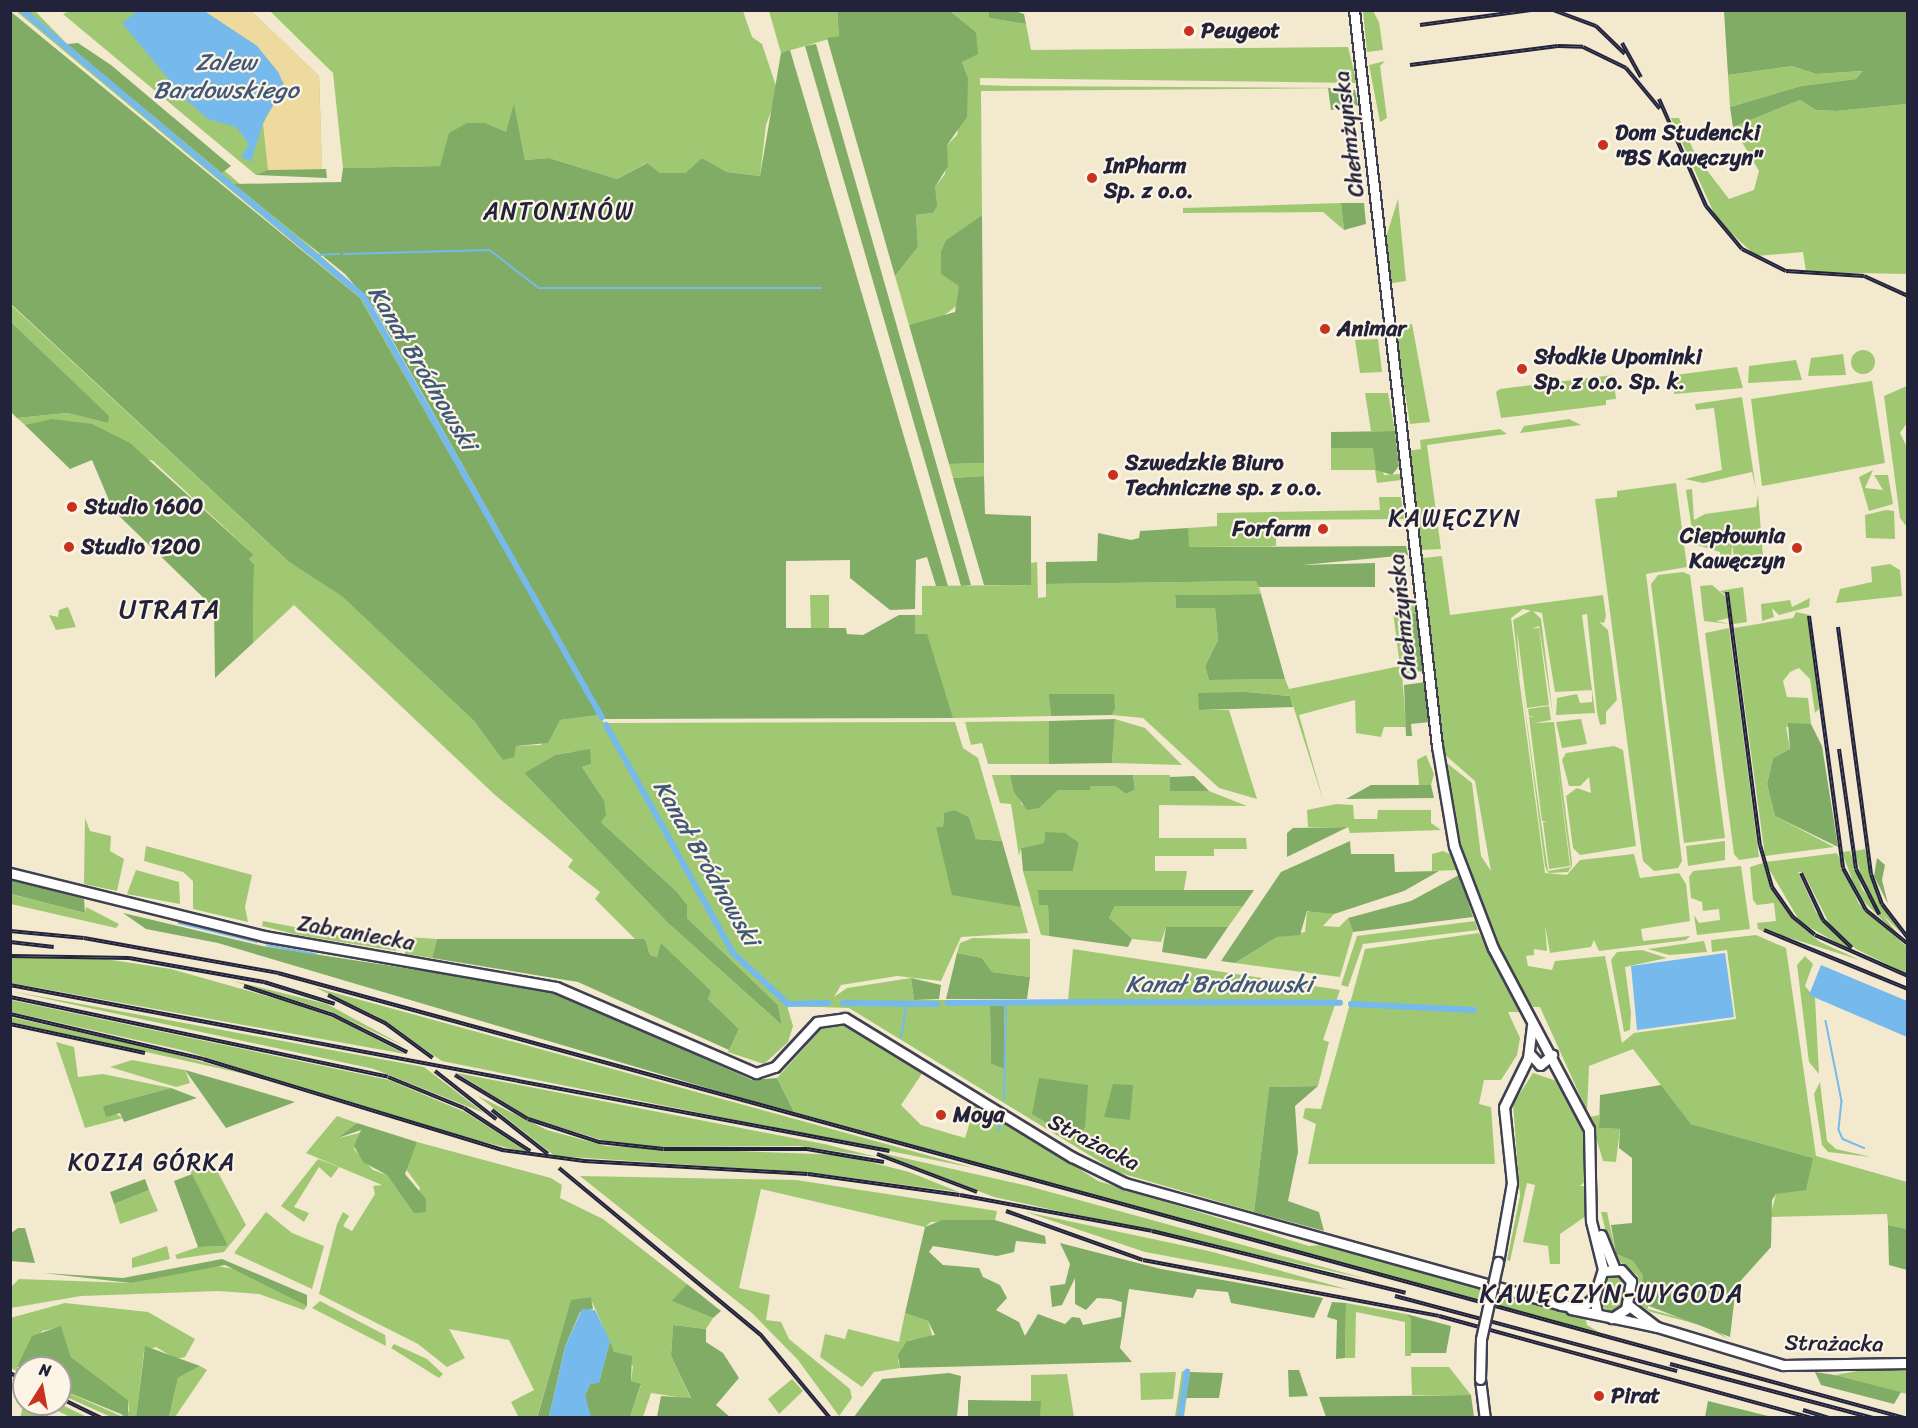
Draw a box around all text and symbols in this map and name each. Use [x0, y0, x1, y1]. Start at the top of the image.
place label: Peugeot [1201, 18, 1280, 44]
marker: Peugeot [1182, 24, 1196, 38]
water label: Zalew Bardowskiego [153, 49, 299, 105]
street label: Chełmżyńska [1328, 69, 1370, 199]
place label: Dom Studencki "BS Kawęczyn" [1615, 119, 1762, 170]
marker: Dom Studencki "BS Kawęczyn" [1596, 138, 1610, 152]
place label: InPharm Sp. z o.o. [1104, 152, 1194, 204]
marker: InPharm Sp. z o.o. [1085, 171, 1099, 185]
district label: ANTONINÓW [484, 198, 634, 226]
water label: Kanał Bródnowski [361, 280, 483, 456]
place label: Animar [1337, 316, 1406, 342]
marker: Animar [1318, 322, 1332, 336]
place label: Słodkie Upominki Sp. z o.o. Sp. k. [1534, 343, 1702, 394]
marker: Słodkie Upominki Sp. z o.o. Sp. k. [1515, 362, 1529, 376]
place label: Szwedzkie Biuro Techniczne sp. z o.o. [1125, 449, 1323, 500]
marker: Szwedzkie Biuro Techniczne sp. z o.o. [1106, 468, 1120, 482]
place label: Studio 1600 [84, 494, 203, 520]
marker: Studio 1600 [65, 500, 79, 514]
district label: KAWĘCZYN [1388, 505, 1522, 533]
place label: Forfarm [1232, 516, 1311, 542]
marker: Forfarm [1316, 522, 1330, 536]
place label: Ciepłownia Kawęczyn [1680, 522, 1785, 574]
place label: Studio 1200 [81, 534, 200, 560]
marker: Studio 1200 [62, 540, 76, 554]
marker: Ciepłownia Kawęczyn [1790, 541, 1804, 555]
street label: Chełmżyńska [1383, 552, 1423, 682]
district label: UTRATA [120, 594, 220, 626]
water label: Kanał Bródnowski [647, 775, 765, 951]
street label: Zabraniecka [296, 910, 416, 956]
water label: Kanał Bródnowski [1125, 971, 1313, 999]
place label: Moya [953, 1102, 1005, 1128]
marker: Moya [934, 1108, 948, 1122]
street label: Strażacka [1044, 1108, 1144, 1176]
district label: KOZIA GÓRKA [70, 1149, 234, 1177]
district label: KAWĘCZYN-WYGODA [1480, 1278, 1744, 1310]
street label: Strażacka [1784, 1329, 1884, 1357]
text: N [37, 1355, 53, 1385]
north arrow [12, 1356, 72, 1416]
place label: Pirat [1611, 1383, 1660, 1409]
marker: Pirat [1592, 1389, 1606, 1403]

